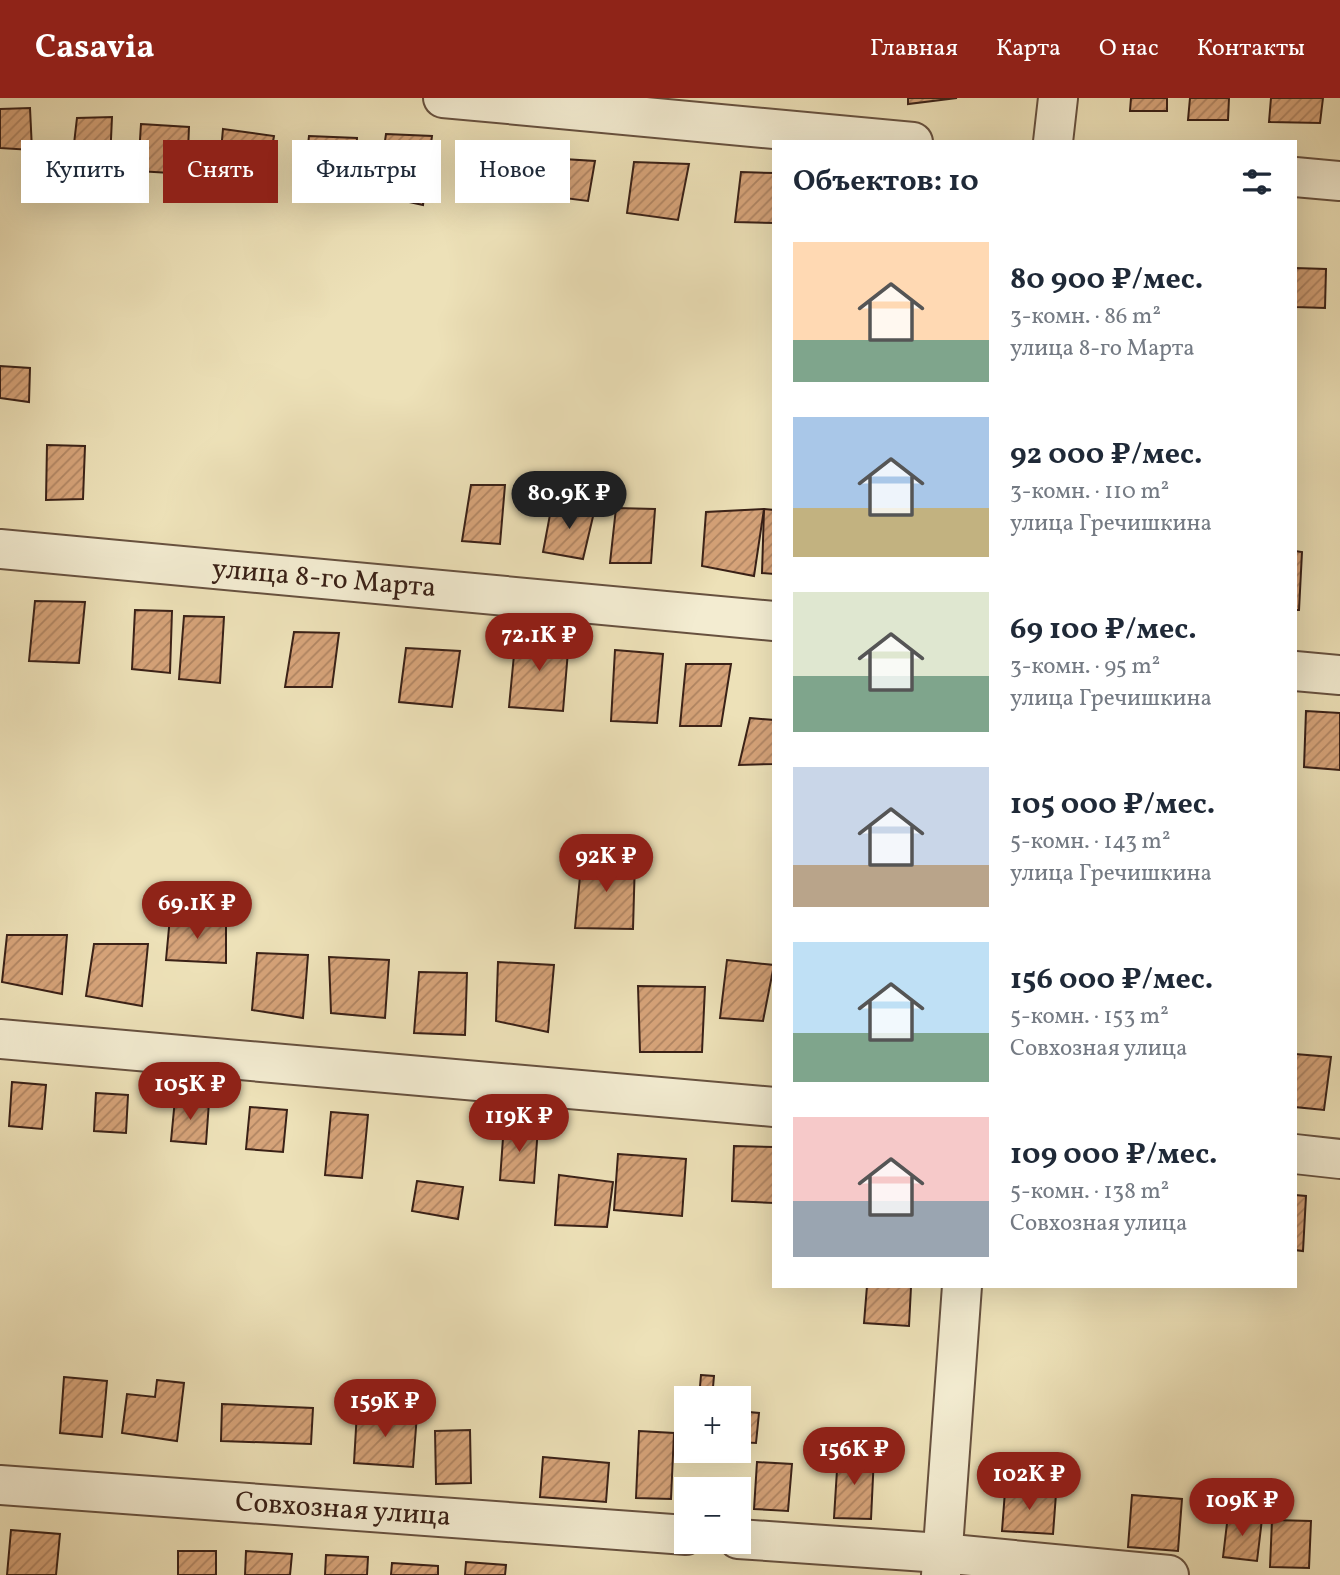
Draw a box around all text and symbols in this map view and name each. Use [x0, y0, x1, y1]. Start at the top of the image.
text: Casavia [35, 26, 155, 72]
text: Главная [870, 32, 958, 66]
text: Карта [996, 32, 1061, 66]
text: О нас [1099, 32, 1159, 66]
text: Контакты [1197, 32, 1305, 66]
chip: Купить [21, 140, 149, 203]
chip: Снять [163, 140, 278, 203]
chip: Фильтры [292, 140, 441, 203]
chip: Новое [455, 140, 570, 203]
text: Объектов: 10 [793, 161, 979, 203]
icon: filters [1238, 163, 1276, 201]
text: 80 900 ₽/мес. [1010, 259, 1203, 301]
icon: home [849, 270, 933, 354]
text: 3-комн. · 86 m² [1010, 301, 1161, 333]
text: улица 8-го Марта [1010, 333, 1195, 365]
text: 92 000 ₽/мес. [1010, 434, 1203, 476]
icon: home [849, 445, 933, 529]
pin: 80.9K ₽ [504, 472, 634, 531]
text: 3-комн. · 110 m² [1010, 476, 1169, 508]
text: 80.9K ₽ [528, 478, 610, 510]
text: улица Гречишкина [1010, 508, 1212, 540]
street label: улица 8-го Марта [210, 550, 438, 608]
text: 69 100 ₽/мес. [1010, 609, 1197, 651]
pin: 72.1K ₽ [474, 614, 604, 673]
text: 72.1K ₽ [501, 620, 577, 652]
icon: home [849, 620, 933, 704]
text: 3-комн. · 95 m² [1010, 651, 1160, 683]
text: улица Гречишкина [1010, 683, 1212, 715]
text: 105 000 ₽/мес. [1010, 784, 1215, 826]
icon: home [849, 795, 933, 879]
text: 5-комн. · 143 m² [1010, 826, 1170, 858]
pin: 92K ₽ [557, 834, 655, 894]
text: 92K ₽ [575, 841, 637, 873]
text: улица Гречишкина [1010, 858, 1212, 890]
pin: 69.1K ₽ [132, 882, 262, 941]
text: 69.1K ₽ [158, 888, 236, 920]
text: 156 000 ₽/мес. [1010, 959, 1213, 1001]
icon: home [849, 970, 933, 1054]
text: 5-комн. · 153 m² [1010, 1001, 1169, 1033]
text: Совхозная улица [1010, 1033, 1188, 1065]
pin: 105K ₽ [133, 1062, 247, 1122]
text: 105K ₽ [154, 1069, 226, 1101]
pin: 119K ₽ [462, 1094, 576, 1154]
text: 119K ₽ [485, 1101, 553, 1133]
text: 109 000 ₽/мес. [1010, 1134, 1218, 1176]
icon: home [849, 1145, 933, 1229]
text: 5-комн. · 138 m² [1010, 1176, 1169, 1208]
text: Совхозная улица [1010, 1208, 1188, 1240]
pin: 159K ₽ [328, 1380, 442, 1439]
text: 159K ₽ [350, 1386, 420, 1418]
map controls [674, 1386, 751, 1554]
button: + [674, 1386, 751, 1463]
pin: 156K ₽ [797, 1428, 911, 1487]
text: 156K ₽ [819, 1434, 889, 1466]
pin: 102K ₽ [972, 1452, 1086, 1512]
text: 102K ₽ [993, 1459, 1065, 1491]
button: − [674, 1477, 751, 1554]
pin: 109K ₽ [1185, 1478, 1299, 1538]
street label: Совхозная улица [234, 1483, 452, 1537]
text: 109K ₽ [1205, 1485, 1279, 1517]

